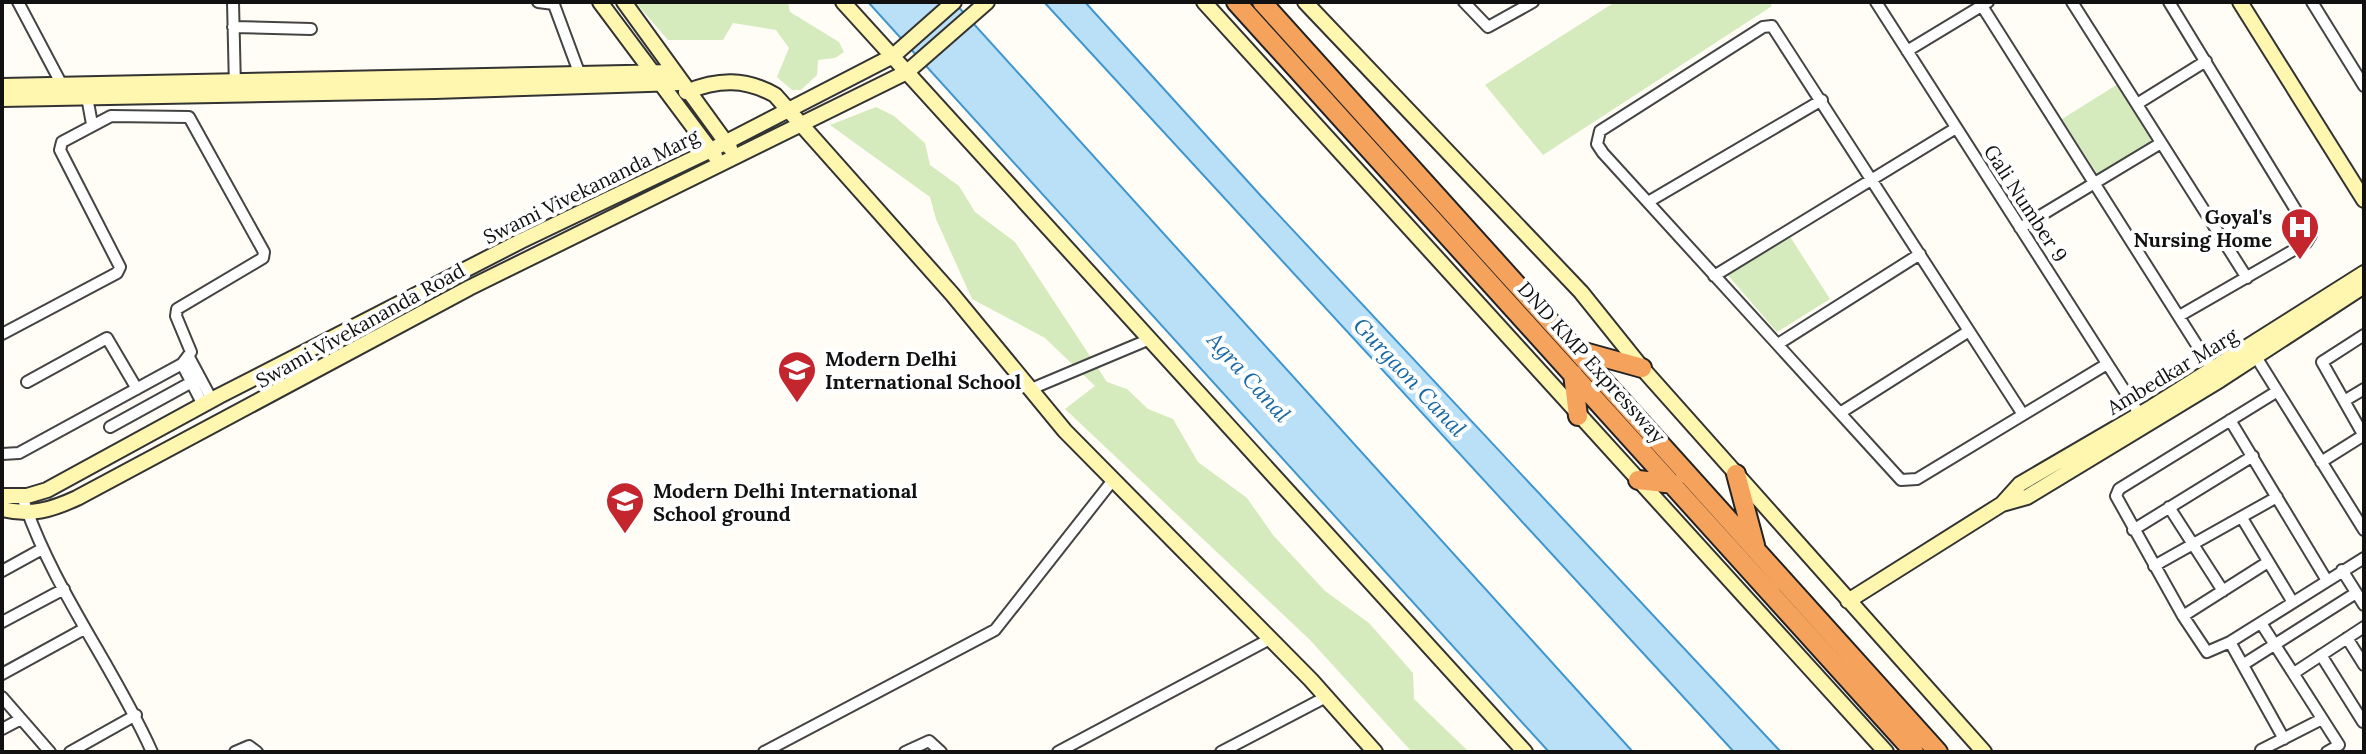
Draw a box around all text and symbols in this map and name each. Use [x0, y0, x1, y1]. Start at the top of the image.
street label: Swami Vivekananda Marg [479, 122, 704, 249]
street label: Gali Number 9 [1979, 140, 2073, 266]
place label: Goyal's Nursing Home [2134, 204, 2272, 252]
hospital icon: Goyal's Nursing Home [2279, 206, 2321, 261]
street label: Swami Vivekananda Road [251, 257, 469, 393]
street label: DND KMP Expressway [1513, 276, 1671, 448]
water label: Gurgaon Canal [1348, 312, 1472, 442]
street label: Ambedkar Marg [2101, 322, 2243, 420]
water label: Agra Canal [1201, 325, 1297, 428]
place label: Modern Delhi International School [825, 346, 1021, 394]
school or university icon: Modern Delhi International School [776, 349, 818, 404]
place label: Modern Delhi International School ground [653, 478, 918, 526]
school or university icon: Modern Delhi International School ground [604, 480, 646, 535]

